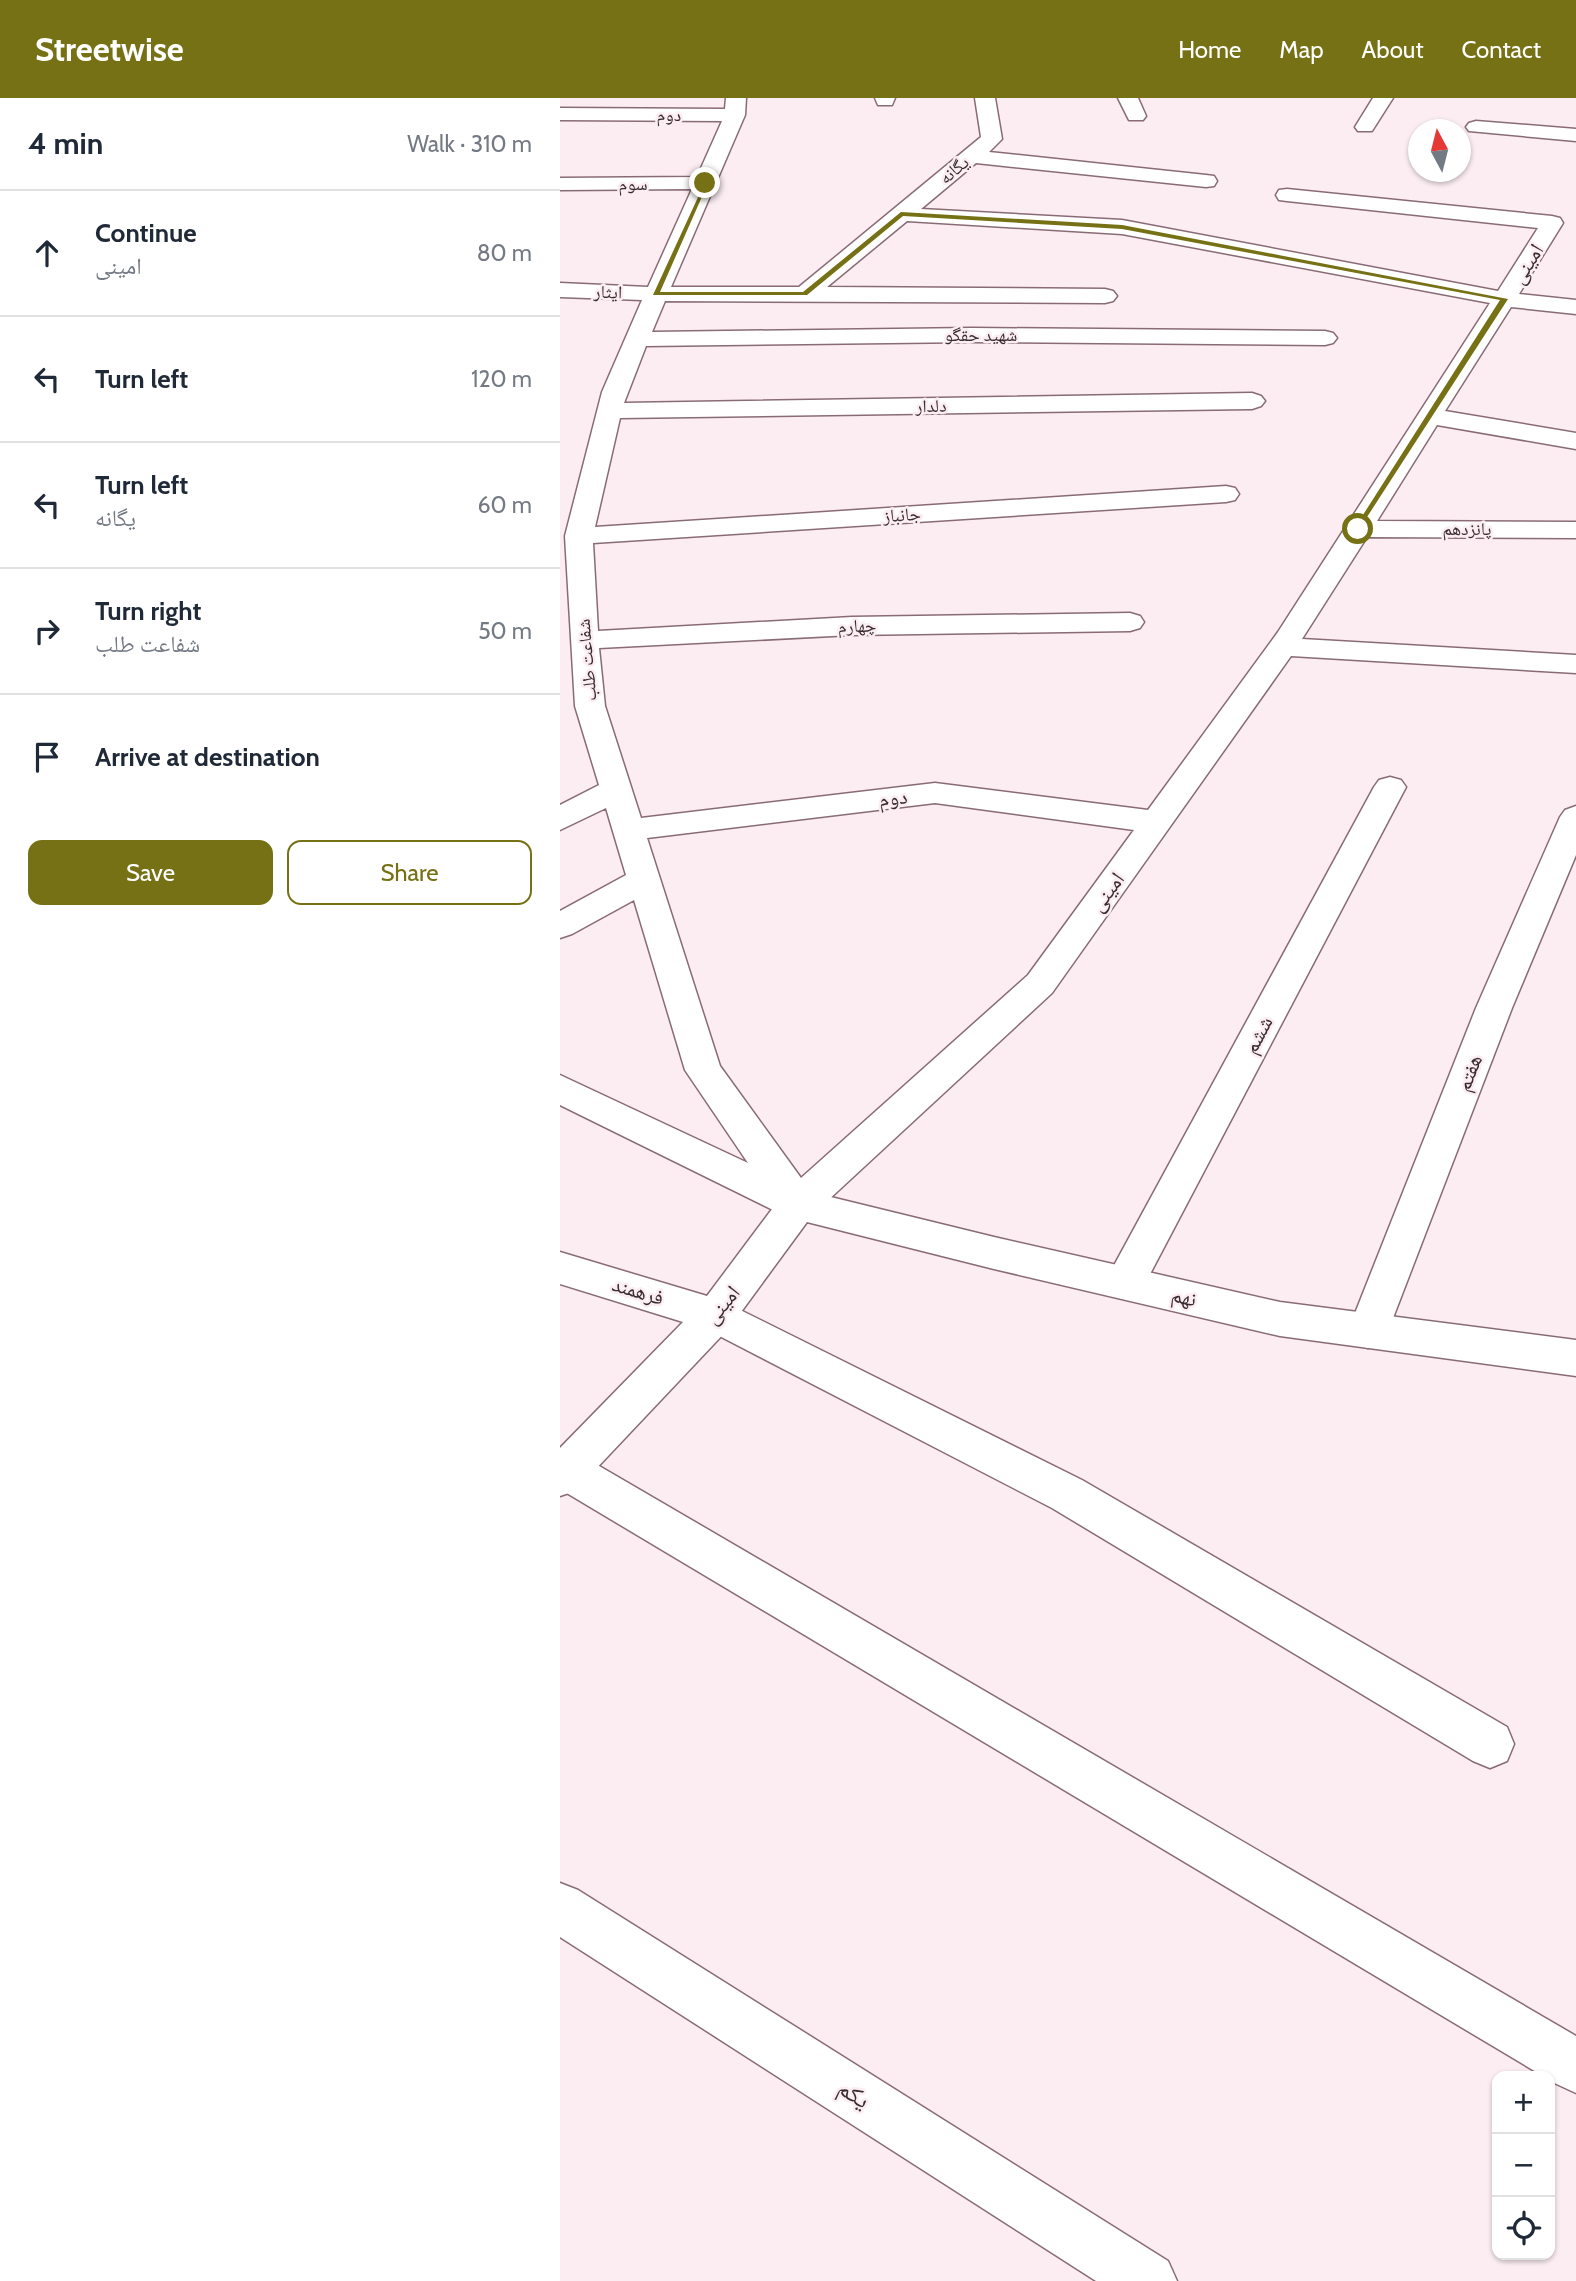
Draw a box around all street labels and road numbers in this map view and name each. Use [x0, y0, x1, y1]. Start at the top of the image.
street label: دوم [656, 104, 682, 127]
street label: یگانه [935, 151, 973, 189]
street label: سوم [618, 173, 648, 196]
street label: امینی [1505, 239, 1549, 289]
street label: ایثار [592, 280, 623, 303]
street label: شهید حقگو [945, 324, 1017, 346]
street label: دلدار [914, 395, 947, 417]
street label: جانباز [881, 503, 922, 527]
street label: پانزدهم [1442, 518, 1492, 541]
street label: چهارم [837, 614, 877, 639]
street label: شفاعت طلب [572, 618, 602, 702]
street label: دوم [877, 783, 909, 814]
street label: امینی [1084, 867, 1130, 917]
street label: ششم [1237, 1012, 1279, 1059]
street label: هفتم [1450, 1051, 1489, 1095]
street label: فرهمند [609, 1271, 667, 1310]
street label: امینی [698, 1280, 746, 1330]
street label: نهم [1169, 1282, 1199, 1313]
street label: یکم [832, 2073, 875, 2116]

